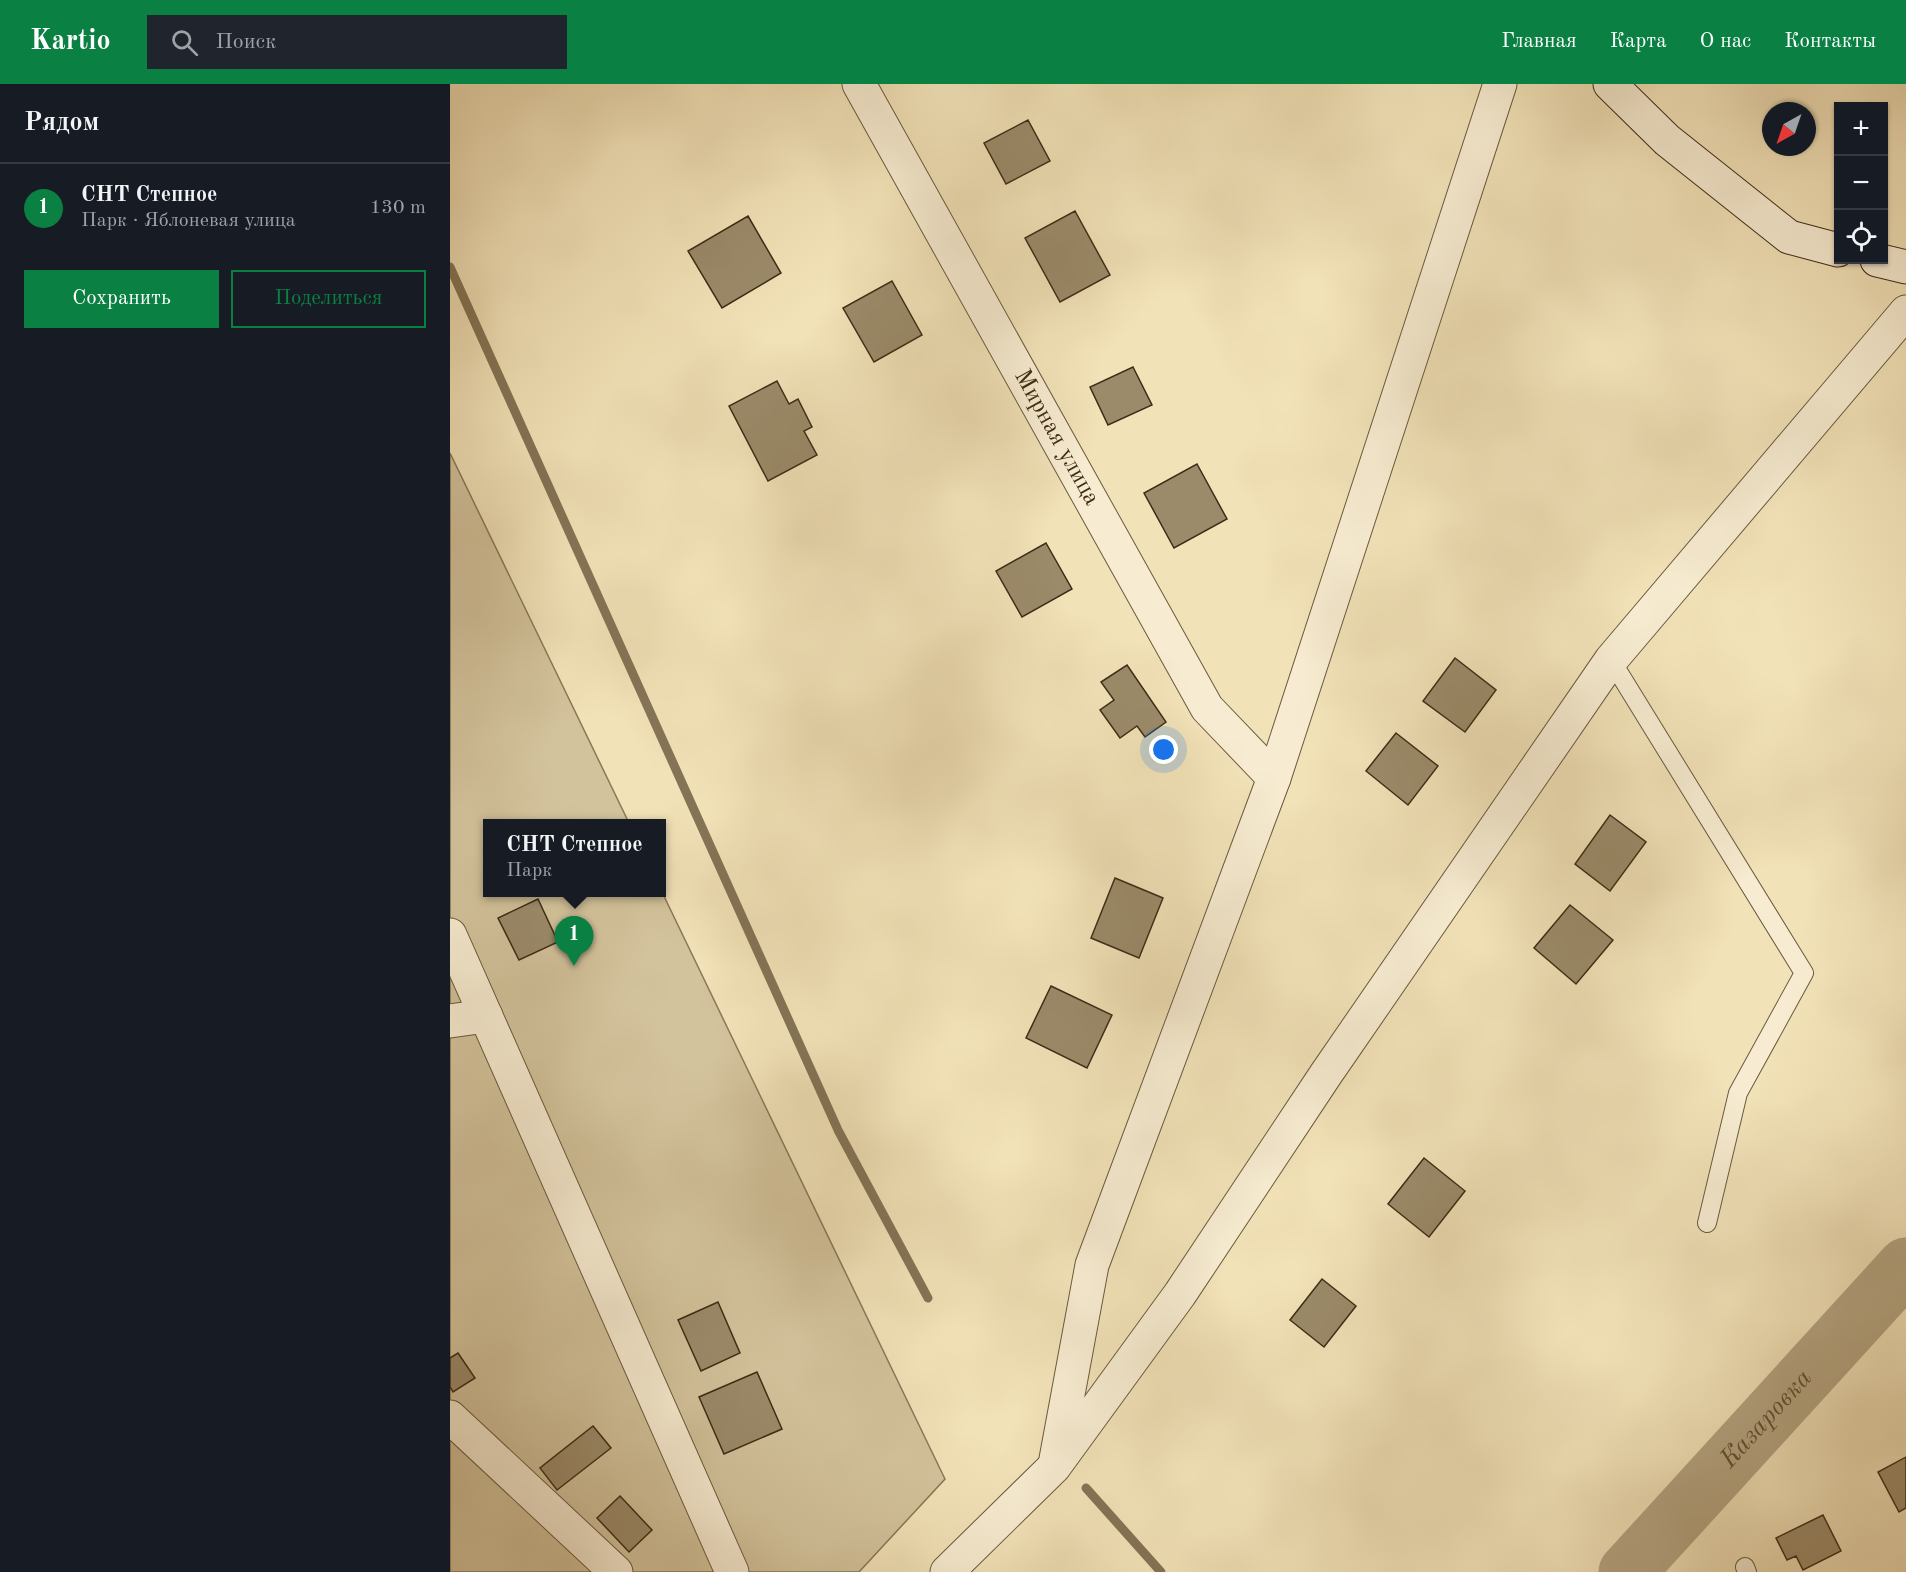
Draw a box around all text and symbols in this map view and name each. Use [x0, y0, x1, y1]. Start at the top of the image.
search box [147, 15, 567, 69]
icon: search [168, 26, 201, 59]
text: Kartio [30, 28, 111, 56]
text: Поиск [216, 31, 276, 53]
text: Главная [1501, 31, 1577, 52]
text: Карта [1610, 31, 1667, 52]
text: О нас [1700, 31, 1751, 52]
text: Контакты [1784, 31, 1876, 52]
north arrow [1762, 102, 1816, 156]
map controls [1834, 102, 1888, 264]
button: + [1834, 102, 1888, 156]
text: Рядом [24, 110, 99, 136]
button: − [1834, 156, 1888, 210]
text: СНТ Степное [81, 184, 218, 206]
text: 1 [38, 198, 49, 218]
text: 130 m [370, 198, 426, 218]
button: locate [1834, 210, 1888, 264]
text: Парк · Яблоневая улица [81, 211, 296, 231]
button: Сохранить [24, 270, 219, 328]
button: Поделиться [231, 270, 426, 328]
street label: Мирная улица [1009, 366, 1104, 510]
your location [1149, 735, 1178, 764]
popup [483, 819, 666, 897]
text: СНТ Степное [506, 834, 643, 856]
text: Парк [506, 861, 552, 881]
pin: 1 [554, 916, 594, 966]
water label: Казаровка [1715, 1365, 1817, 1474]

